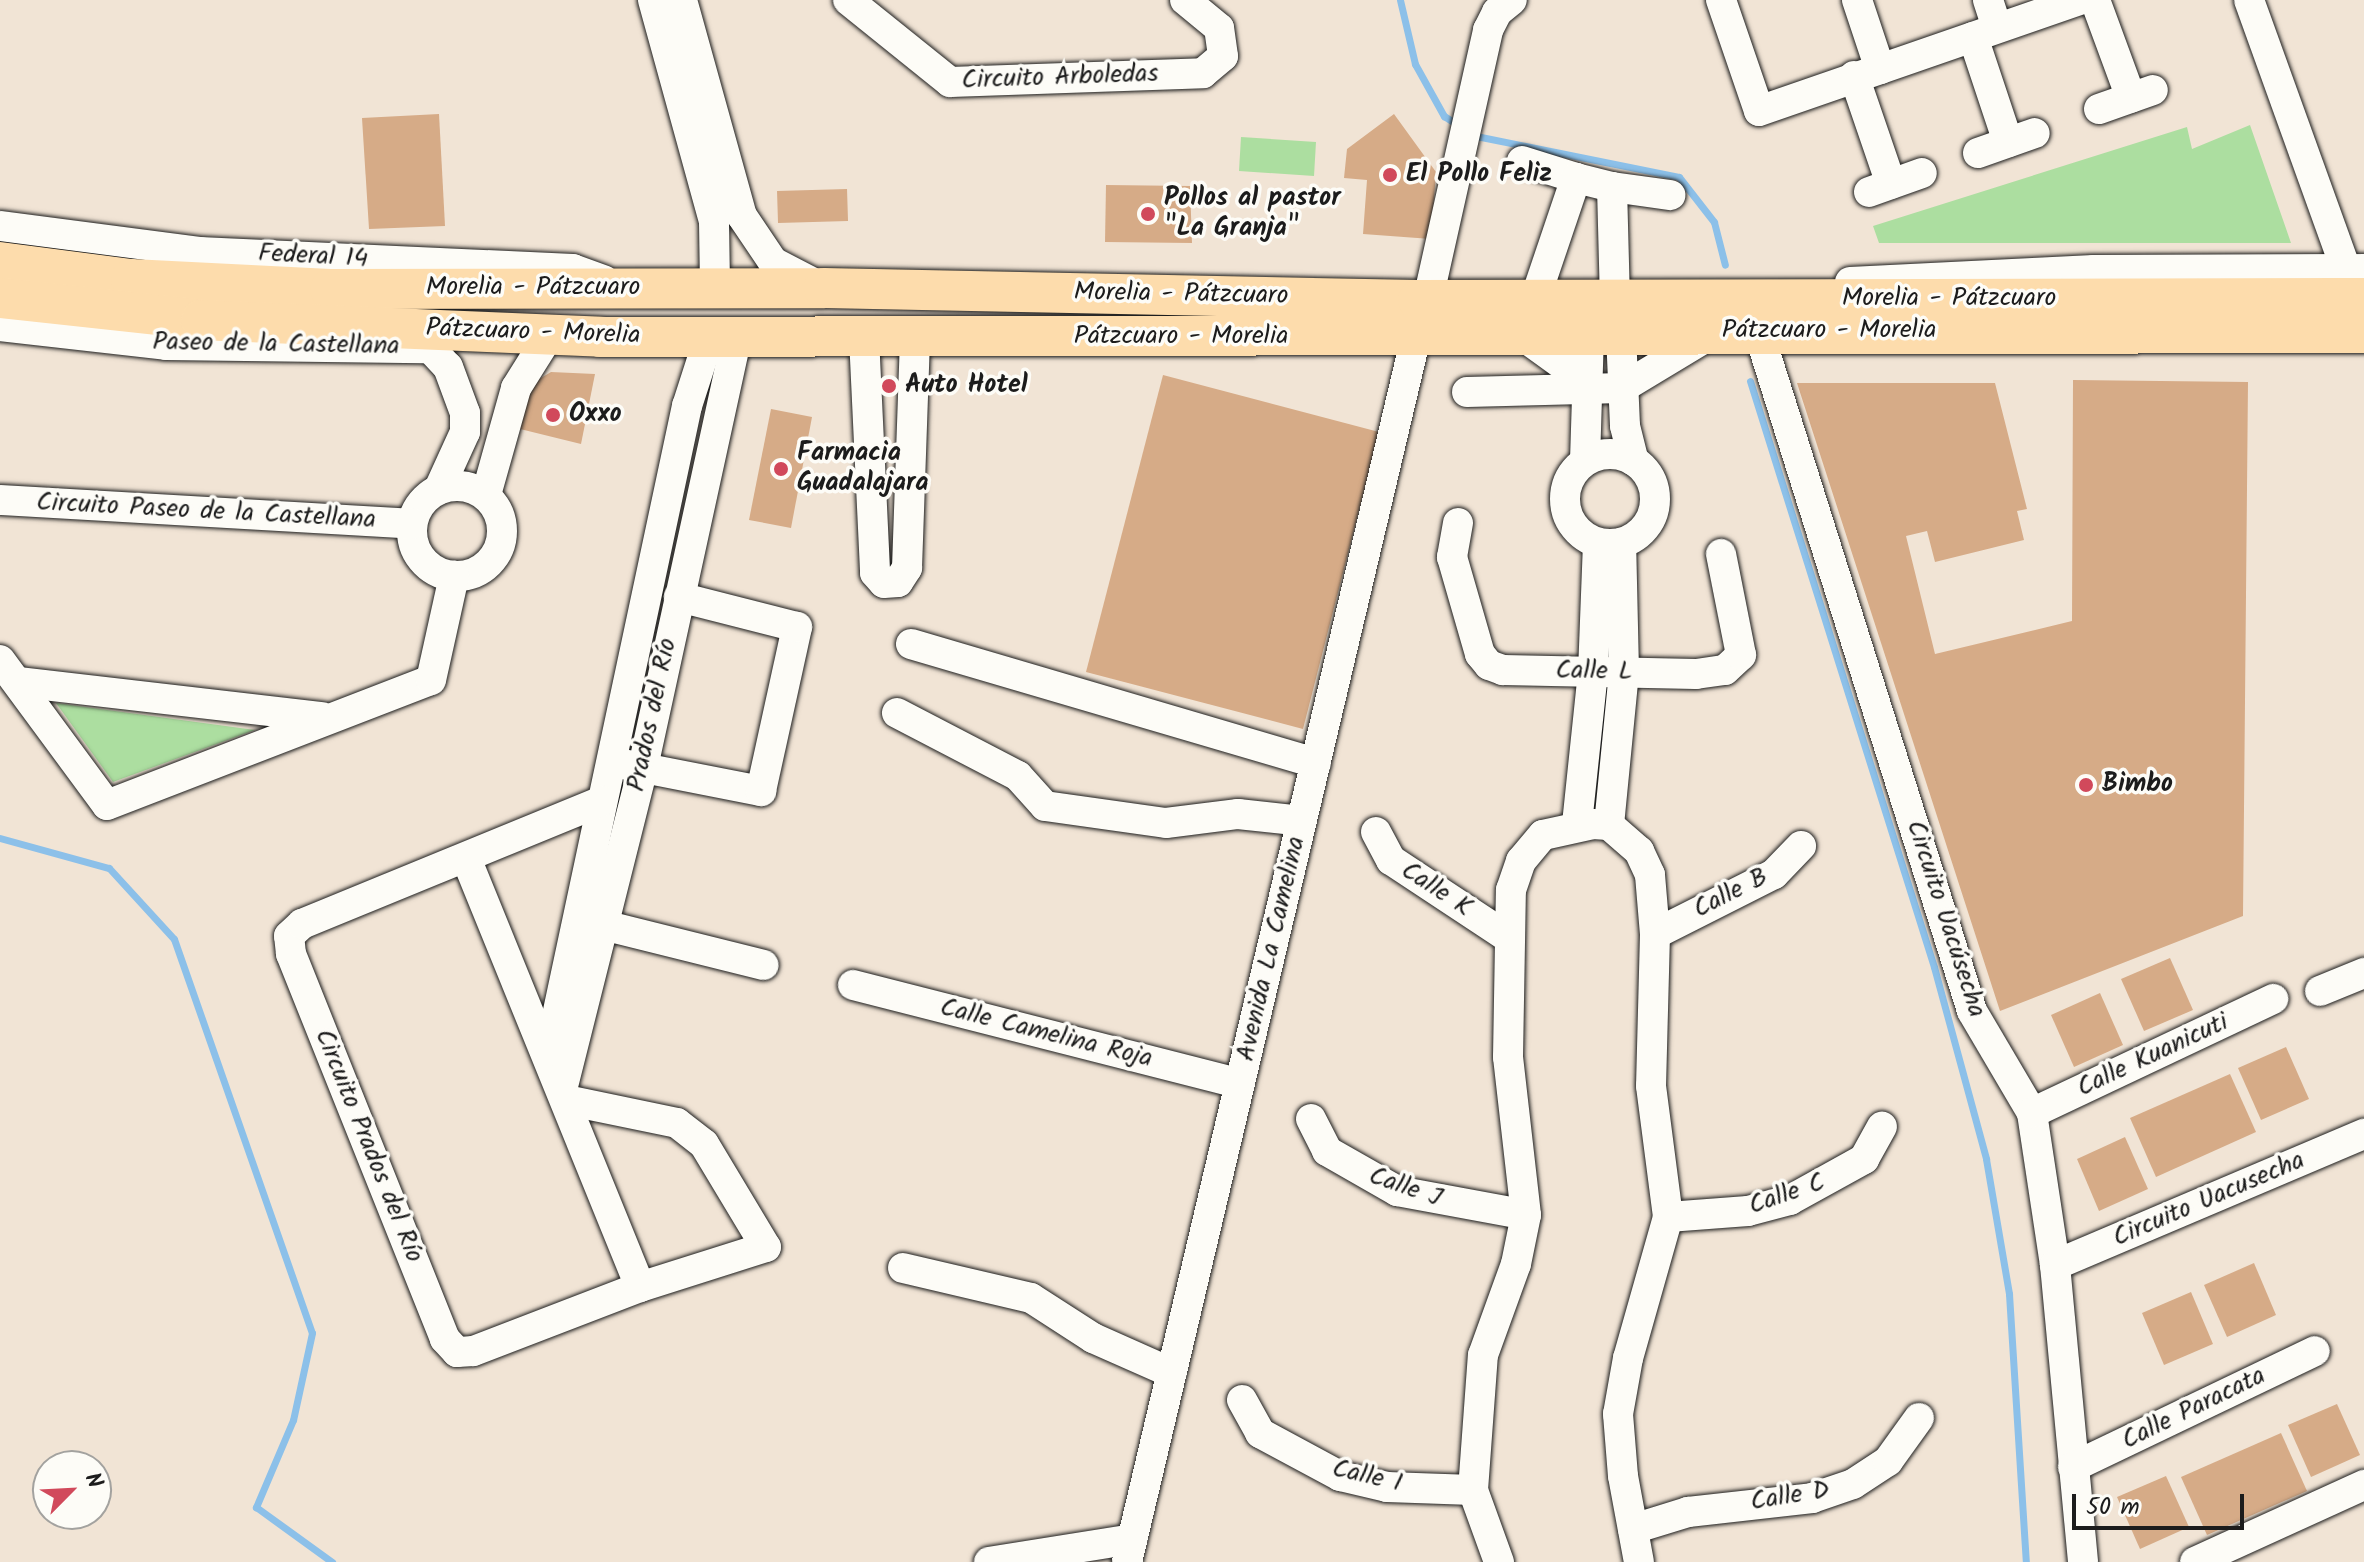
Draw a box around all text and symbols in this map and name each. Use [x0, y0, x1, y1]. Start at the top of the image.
street label: Circuito Arboledas [961, 59, 1159, 97]
place label: El Pollo Feliz [1406, 159, 1552, 191]
marker: El Pollo Feliz [1381, 166, 1399, 184]
place label: Pollos al pastor "La Granja" [1164, 183, 1341, 244]
marker: Pollos al pastor "La Granja" [1139, 205, 1157, 223]
street label: Federal 14 [257, 239, 369, 275]
street label: Morelia - Pátzcuaro [426, 272, 640, 304]
street label: Morelia - Pátzcuaro [1073, 278, 1289, 312]
street label: Morelia - Pátzcuaro [1842, 283, 2056, 315]
street label: Pátzcuaro - Morelia [425, 314, 641, 352]
street label: Pátzcuaro - Morelia [1722, 315, 1936, 347]
street label: Pátzcuaro - Morelia [1074, 321, 1288, 353]
street label: Paseo de la Castellana [152, 327, 400, 363]
place label: Auto Hotel [905, 370, 1028, 402]
marker: Auto Hotel [880, 377, 898, 395]
place label: Oxxo [569, 399, 622, 431]
marker: Oxxo [544, 406, 562, 424]
place label: Farmacia Guadalajara [797, 438, 929, 500]
marker: Farmacia Guadalajara [772, 460, 790, 478]
street label: Circuito Paseo de la Castellana [35, 488, 377, 536]
street label: Prados del Río [622, 636, 684, 794]
street label: Calle L [1555, 656, 1633, 688]
place label: Bimbo [2102, 769, 2173, 801]
marker: Bimbo [2077, 776, 2095, 794]
street label: Circuito Uacúsecha [1898, 817, 1992, 1021]
street label: Avenida La Camelina [1231, 834, 1313, 1064]
street label: Calle K [1395, 856, 1477, 924]
street label: Calle B [1689, 862, 1773, 926]
street label: Calle Camelina Roja [937, 993, 1155, 1075]
street label: Calle Kuanicuti [2073, 1007, 2233, 1105]
street label: Circuito Prados del Río [307, 1025, 429, 1267]
street label: Circuito Uacusecha [2108, 1146, 2310, 1254]
street label: Calle J [1365, 1161, 1445, 1215]
street label: Calle C [1745, 1168, 1829, 1222]
street label: Calle Paracata [2117, 1361, 2271, 1457]
north arrow [32, 1450, 112, 1530]
street label: Calle I [1329, 1454, 1405, 1500]
text: N [74, 1467, 111, 1494]
street label: Calle D [1748, 1475, 1832, 1519]
scale bar [2076, 1478, 2248, 1528]
text: 50 m [2086, 1488, 2140, 1527]

